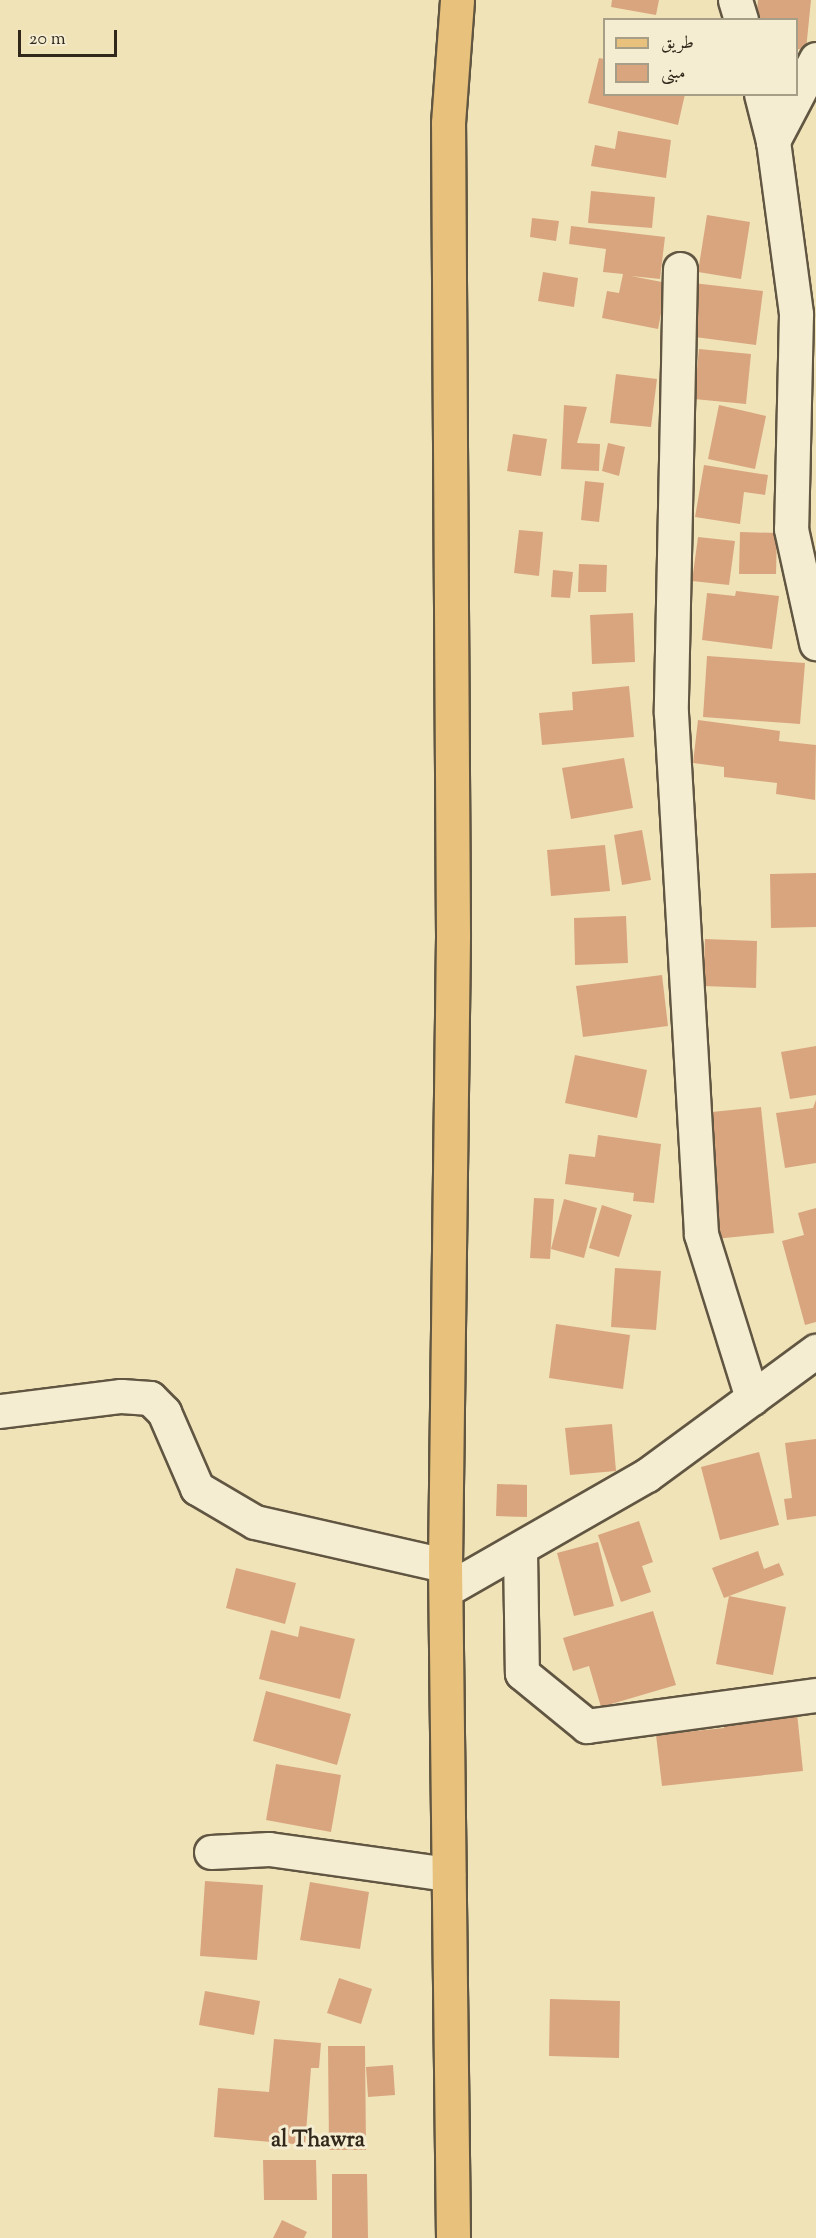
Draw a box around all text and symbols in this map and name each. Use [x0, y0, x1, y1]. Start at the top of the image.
scale bar [21, 18, 120, 56]
legend [603, 18, 798, 96]
text: 20 m [29, 27, 66, 53]
text: طريق [661, 31, 694, 57]
text: مبنى [661, 61, 686, 87]
district label: al Thawra [271, 2129, 365, 2155]

